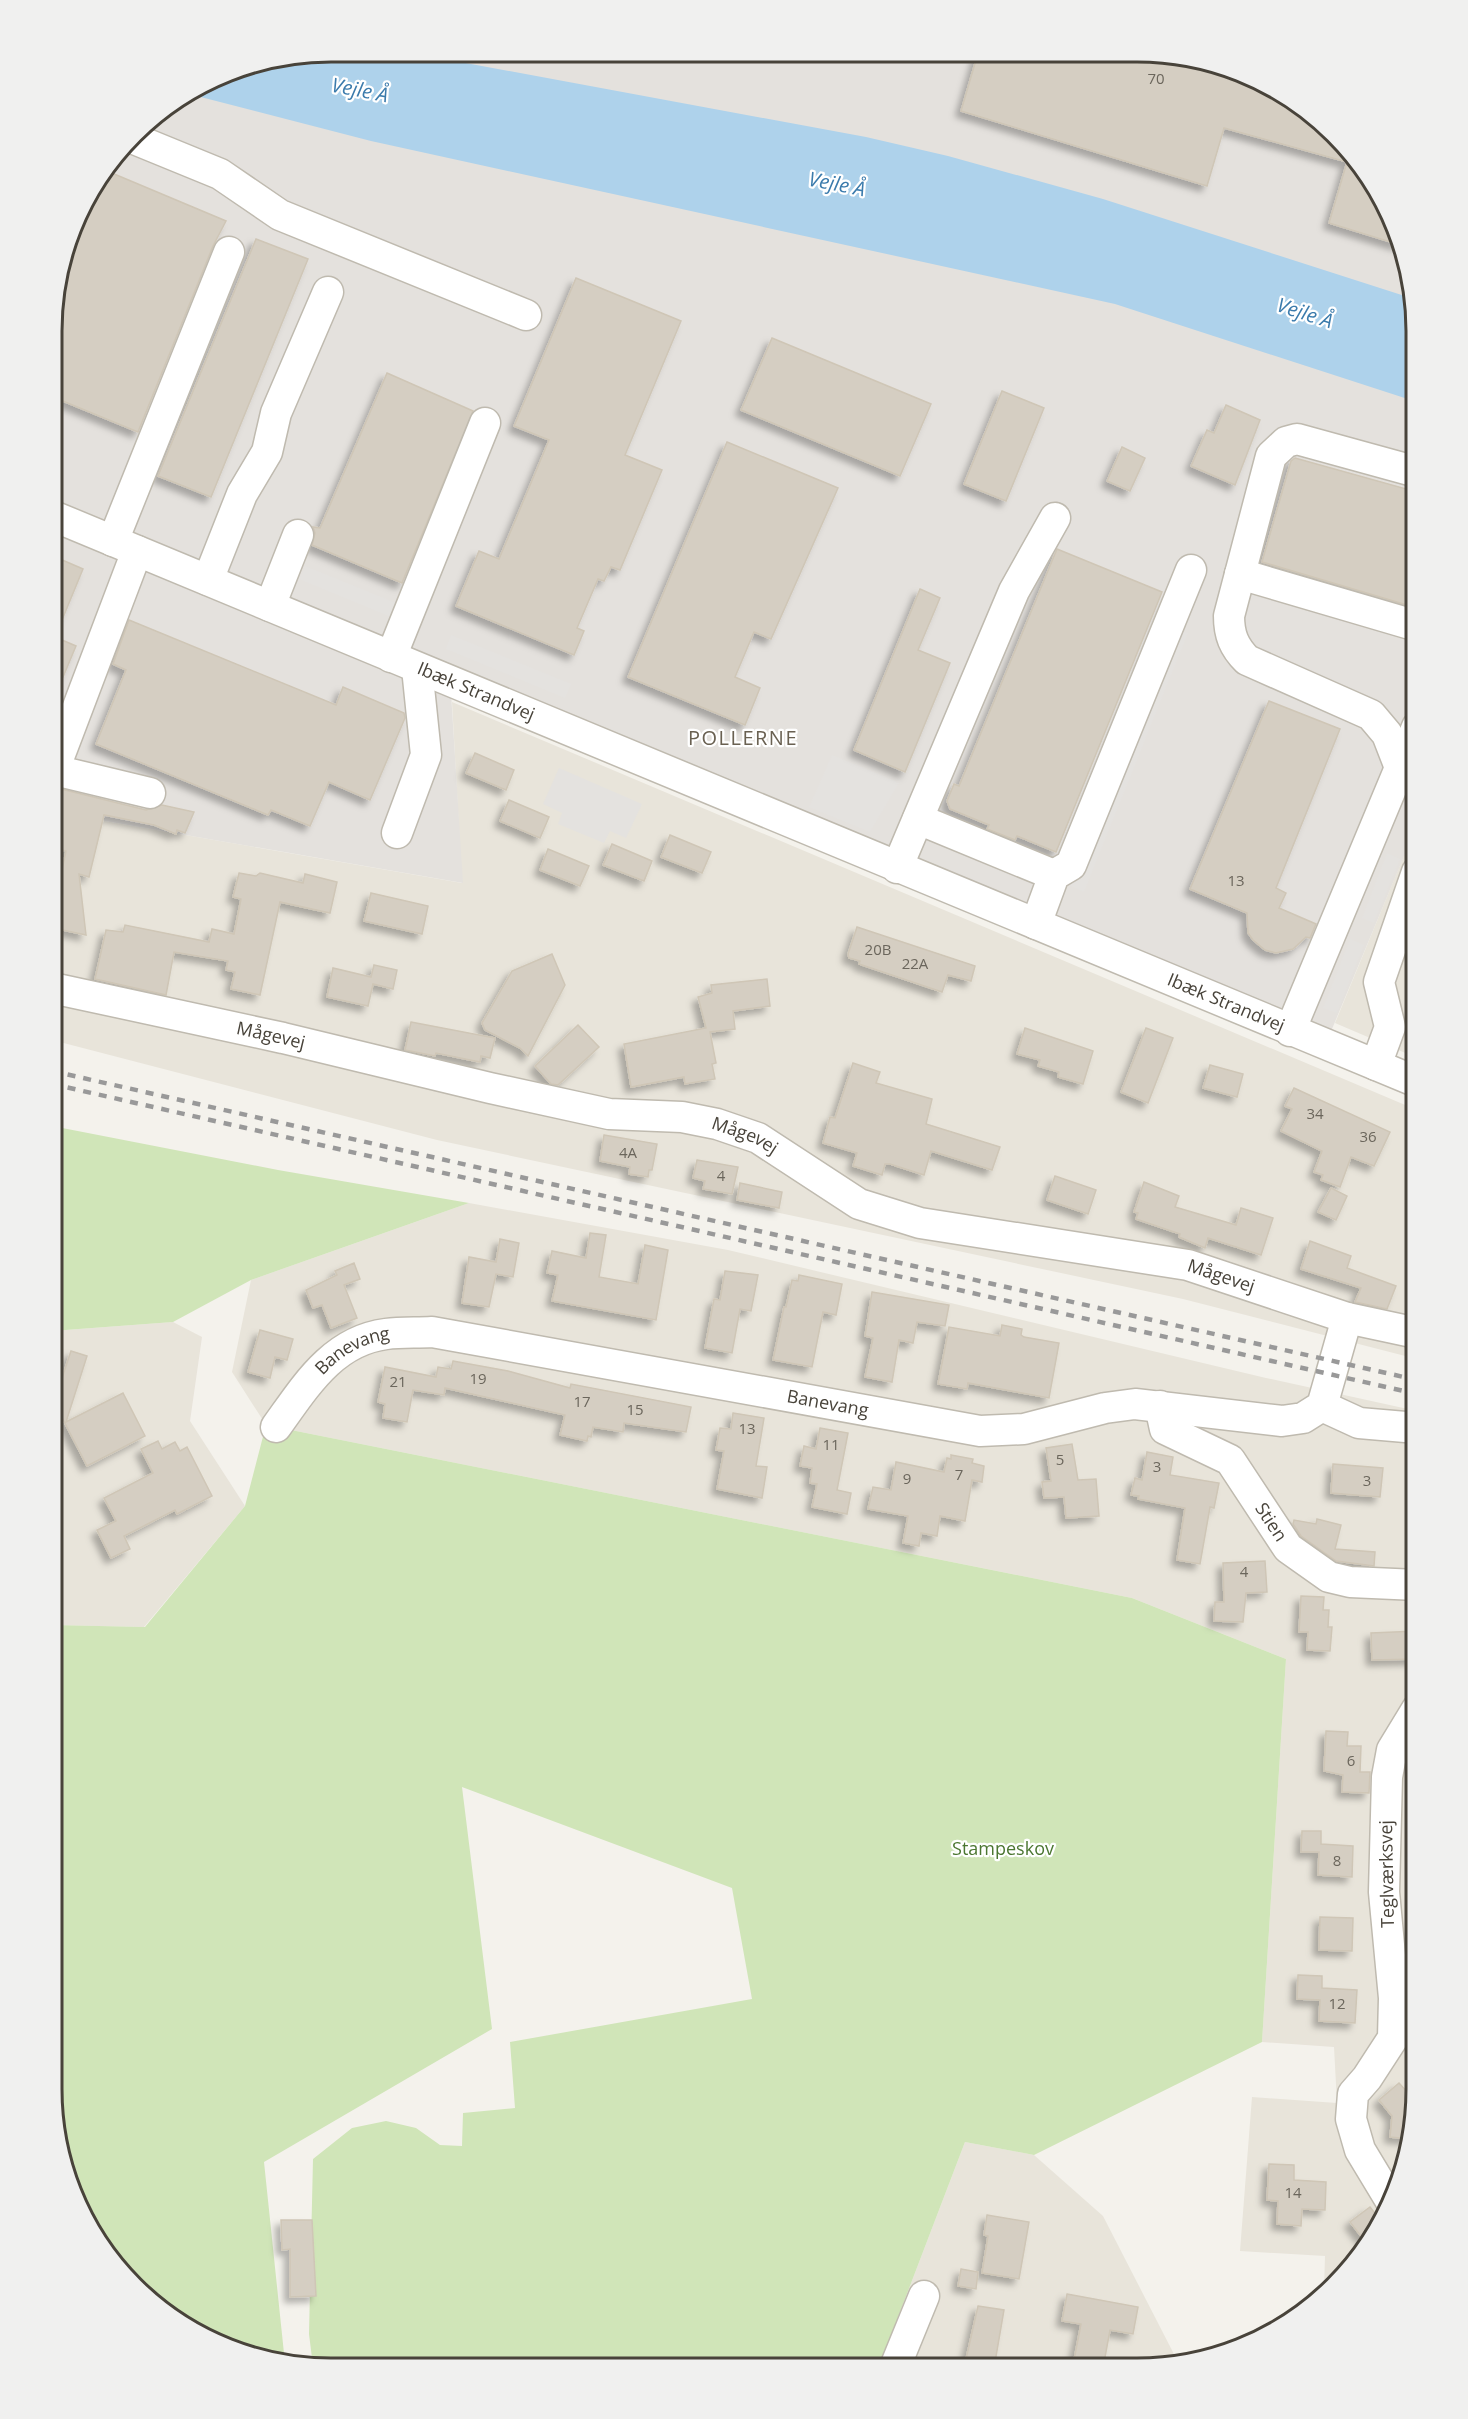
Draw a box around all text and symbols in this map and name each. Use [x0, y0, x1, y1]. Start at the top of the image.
house number: 70 [1147, 68, 1165, 88]
water label: Vejle Å [329, 71, 391, 108]
water label: Vejle Å [806, 165, 868, 202]
water label: Vejle Å [1274, 291, 1337, 334]
street label: Ibæk Strandvej [414, 656, 539, 726]
district label: POLLERNE [688, 724, 798, 751]
house number: 13 [1227, 870, 1245, 890]
house number: 20B [865, 939, 891, 959]
house number: 22A [902, 953, 929, 973]
street label: Ibæk Strandvej [1164, 967, 1289, 1037]
street label: Mågevej [235, 1015, 308, 1054]
house number: 34 [1306, 1103, 1324, 1123]
street label: Mågevej [709, 1110, 783, 1159]
house number: 36 [1359, 1126, 1377, 1146]
house number: 4A [619, 1142, 638, 1162]
house number: 4 [717, 1165, 726, 1185]
street label: Mågevej [1185, 1253, 1258, 1298]
street label: Banevang [309, 1321, 391, 1379]
house number: 19 [469, 1368, 487, 1388]
house number: 21 [389, 1371, 407, 1391]
street label: Banevang [785, 1383, 871, 1422]
house number: 17 [573, 1391, 591, 1411]
house number: 15 [626, 1399, 644, 1419]
house number: 13 [738, 1418, 756, 1438]
house number: 11 [822, 1434, 840, 1454]
house number: 5 [1056, 1449, 1064, 1469]
house number: 3 [1153, 1456, 1161, 1476]
house number: 7 [955, 1464, 963, 1484]
house number: 9 [903, 1468, 911, 1488]
house number: 3 [1363, 1470, 1371, 1490]
street label: Stien [1250, 1497, 1293, 1546]
house number: 4 [1240, 1561, 1249, 1581]
house number: 6 [1347, 1750, 1355, 1770]
street label: Teglværksvej [1373, 1820, 1399, 1928]
park label: Stampeskov [952, 1836, 1054, 1860]
house number: 8 [1333, 1850, 1341, 1870]
house number: 12 [1328, 1993, 1346, 2013]
house number: 14 [1284, 2182, 1302, 2202]

